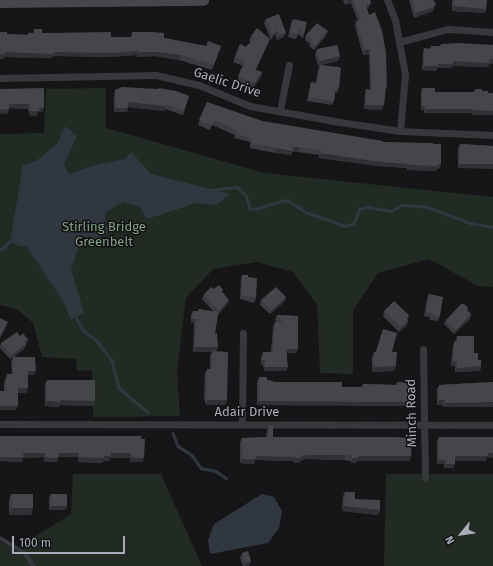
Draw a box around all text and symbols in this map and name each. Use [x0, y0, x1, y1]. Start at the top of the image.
street label: Gaelic Drive [191, 65, 263, 101]
park label: Stirling Bridge Greenbelt [62, 220, 146, 251]
street label: Minch Road [404, 379, 420, 447]
street label: Adair Drive [215, 404, 279, 420]
north arrow [441, 514, 481, 554]
scale bar [14, 528, 127, 554]
text: N [443, 534, 458, 546]
text: 100 m [19, 536, 51, 550]

